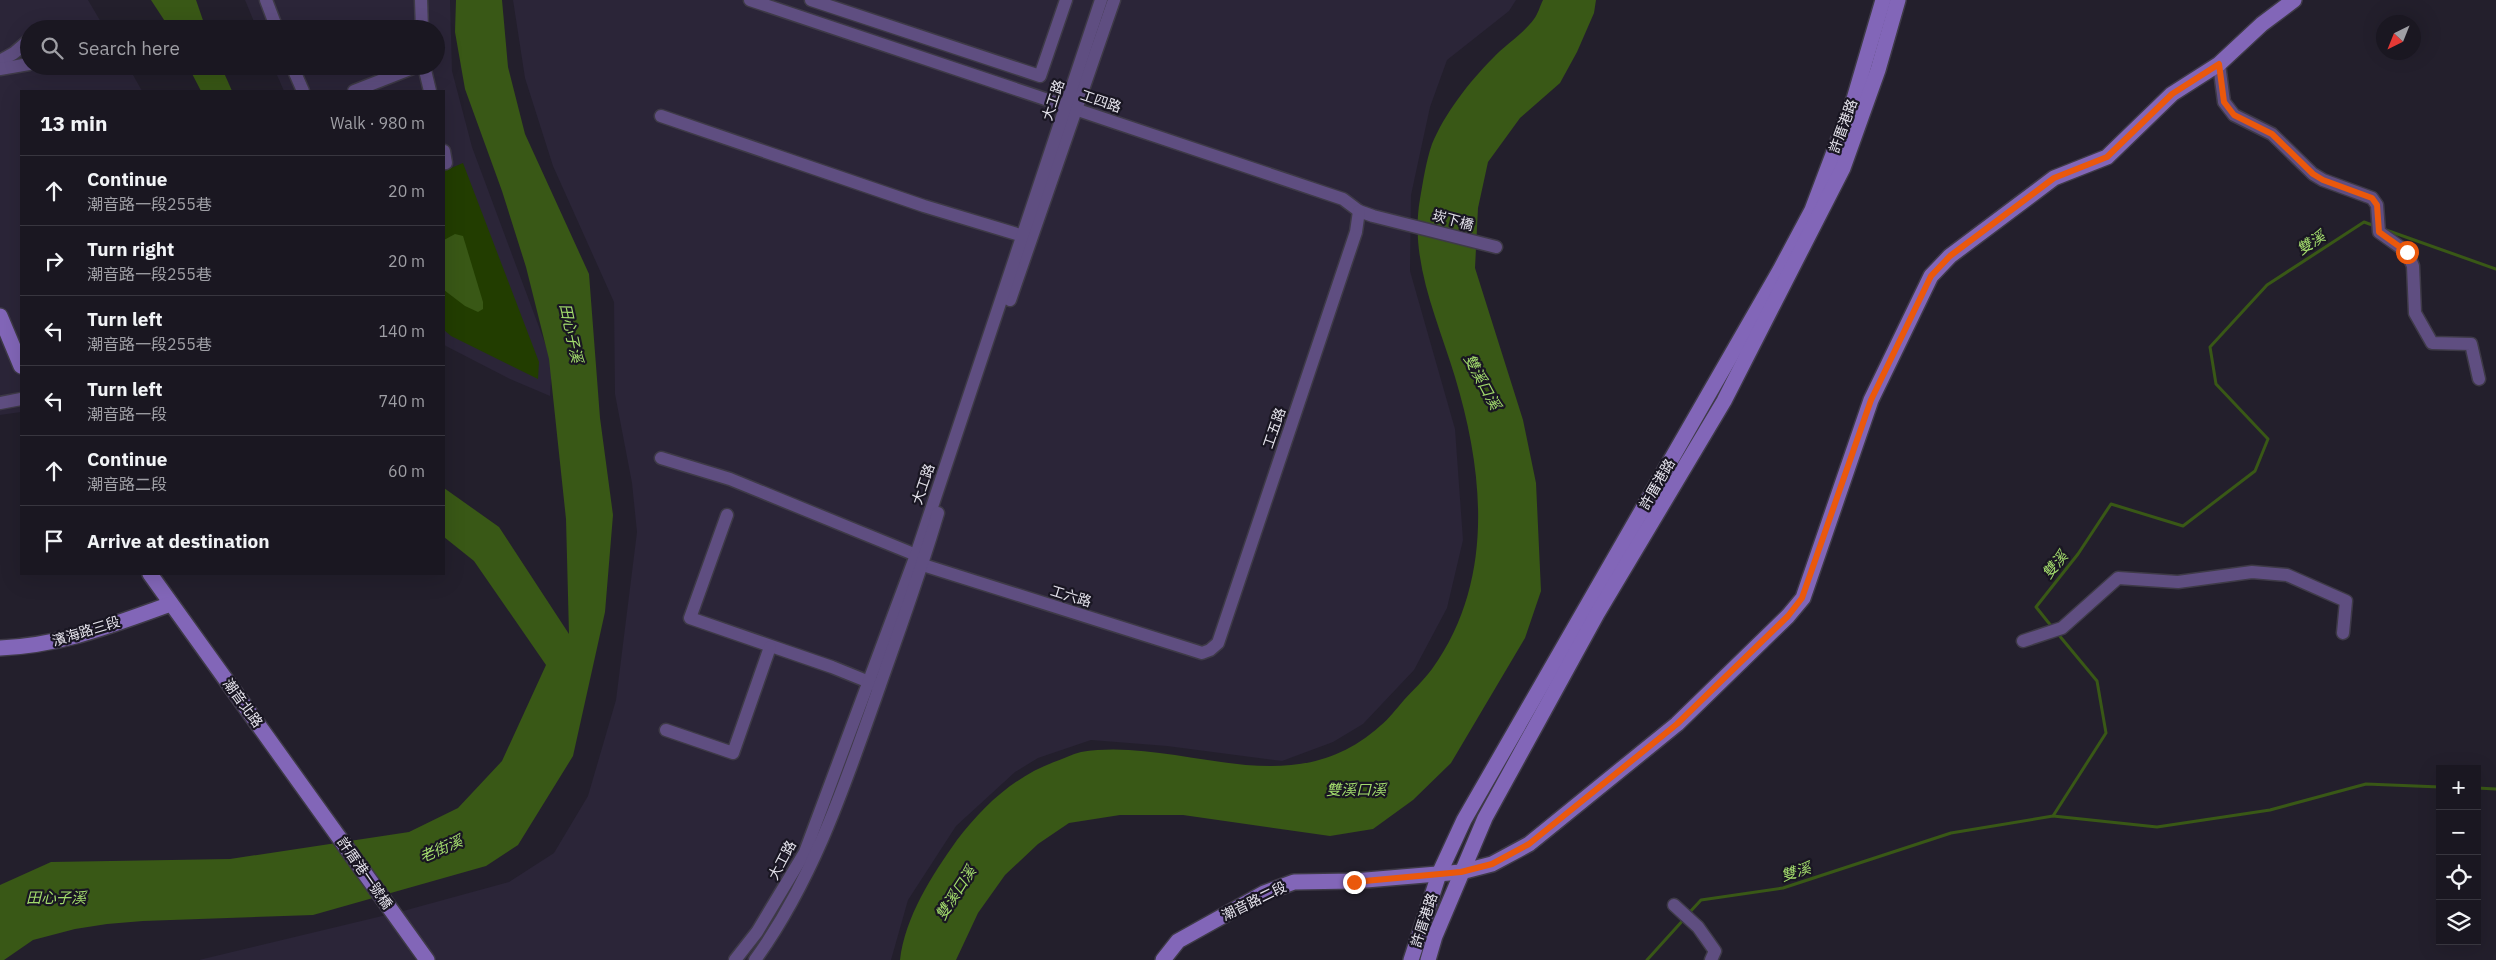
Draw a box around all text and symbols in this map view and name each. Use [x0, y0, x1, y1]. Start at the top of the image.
north arrow [2376, 15, 2421, 60]
search box [20, 20, 445, 75]
icon: search [38, 34, 66, 62]
text: Search here [78, 36, 180, 60]
street label: 大工路 [1038, 77, 1068, 123]
street label: 工四路 [1078, 86, 1124, 116]
street label: 許厝港路 [1825, 97, 1861, 155]
text: 13 min [40, 109, 107, 137]
text: Walk · 980 m [330, 113, 425, 133]
text: Continue [87, 167, 167, 191]
icon: ahead [40, 177, 68, 205]
text: 20 m [388, 181, 425, 201]
text: 潮音路一段255巷 [87, 194, 212, 214]
street label: 崁下橋 [1430, 206, 1476, 234]
water label: 雙溪 [2293, 225, 2330, 259]
text: Turn right [87, 237, 174, 261]
route start [2396, 241, 2419, 264]
icon: right [40, 247, 68, 275]
text: 20 m [388, 251, 425, 271]
text: 潮音路一段255巷 [87, 264, 212, 284]
water label: 田心子溪 [556, 302, 587, 366]
text: Turn left [87, 307, 163, 331]
icon: left [40, 317, 68, 345]
text: 140 m [378, 321, 425, 341]
text: 潮音路一段255巷 [87, 334, 212, 354]
water label: 雙溪口溪 [1460, 351, 1506, 414]
text: Turn left [87, 377, 163, 401]
icon: left [40, 387, 68, 415]
text: 740 m [378, 391, 425, 411]
text: 潮音路一段 [87, 404, 167, 424]
street label: 工五路 [1259, 405, 1289, 451]
text: Continue [87, 447, 167, 471]
street label: 許厝港路 [1635, 455, 1679, 513]
icon: ahead [40, 457, 68, 485]
text: 60 m [388, 461, 425, 481]
street label: 大工路 [908, 461, 938, 507]
text: 潮音路二段 [87, 474, 167, 494]
icon: arrive [40, 527, 68, 555]
text: Arrive at destination [87, 529, 270, 553]
water label: 雙溪 [2038, 546, 2073, 582]
street label: 工六路 [1048, 581, 1094, 611]
street label: 濱海路三段 [50, 612, 122, 650]
street label: 潮音北路 [219, 675, 267, 731]
map controls [2436, 765, 2481, 945]
button: + [2436, 765, 2481, 810]
water label: 雙溪口溪 [1326, 780, 1388, 799]
button: − [2436, 810, 2481, 855]
water label: 老街溪 [416, 830, 467, 866]
street label: 許厝港一號橋 [334, 833, 396, 913]
street label: 大工路 [764, 837, 800, 883]
button: locate [2436, 855, 2481, 900]
water label: 雙溪 [1779, 857, 1815, 885]
water label: 雙溪口溪 [931, 861, 981, 923]
route end [1343, 871, 1366, 894]
street label: 潮音路二段 [1219, 878, 1289, 924]
water label: 田心子溪 [26, 888, 88, 907]
street label: 許厝港路 [1407, 891, 1441, 949]
button: layers [2436, 900, 2481, 945]

